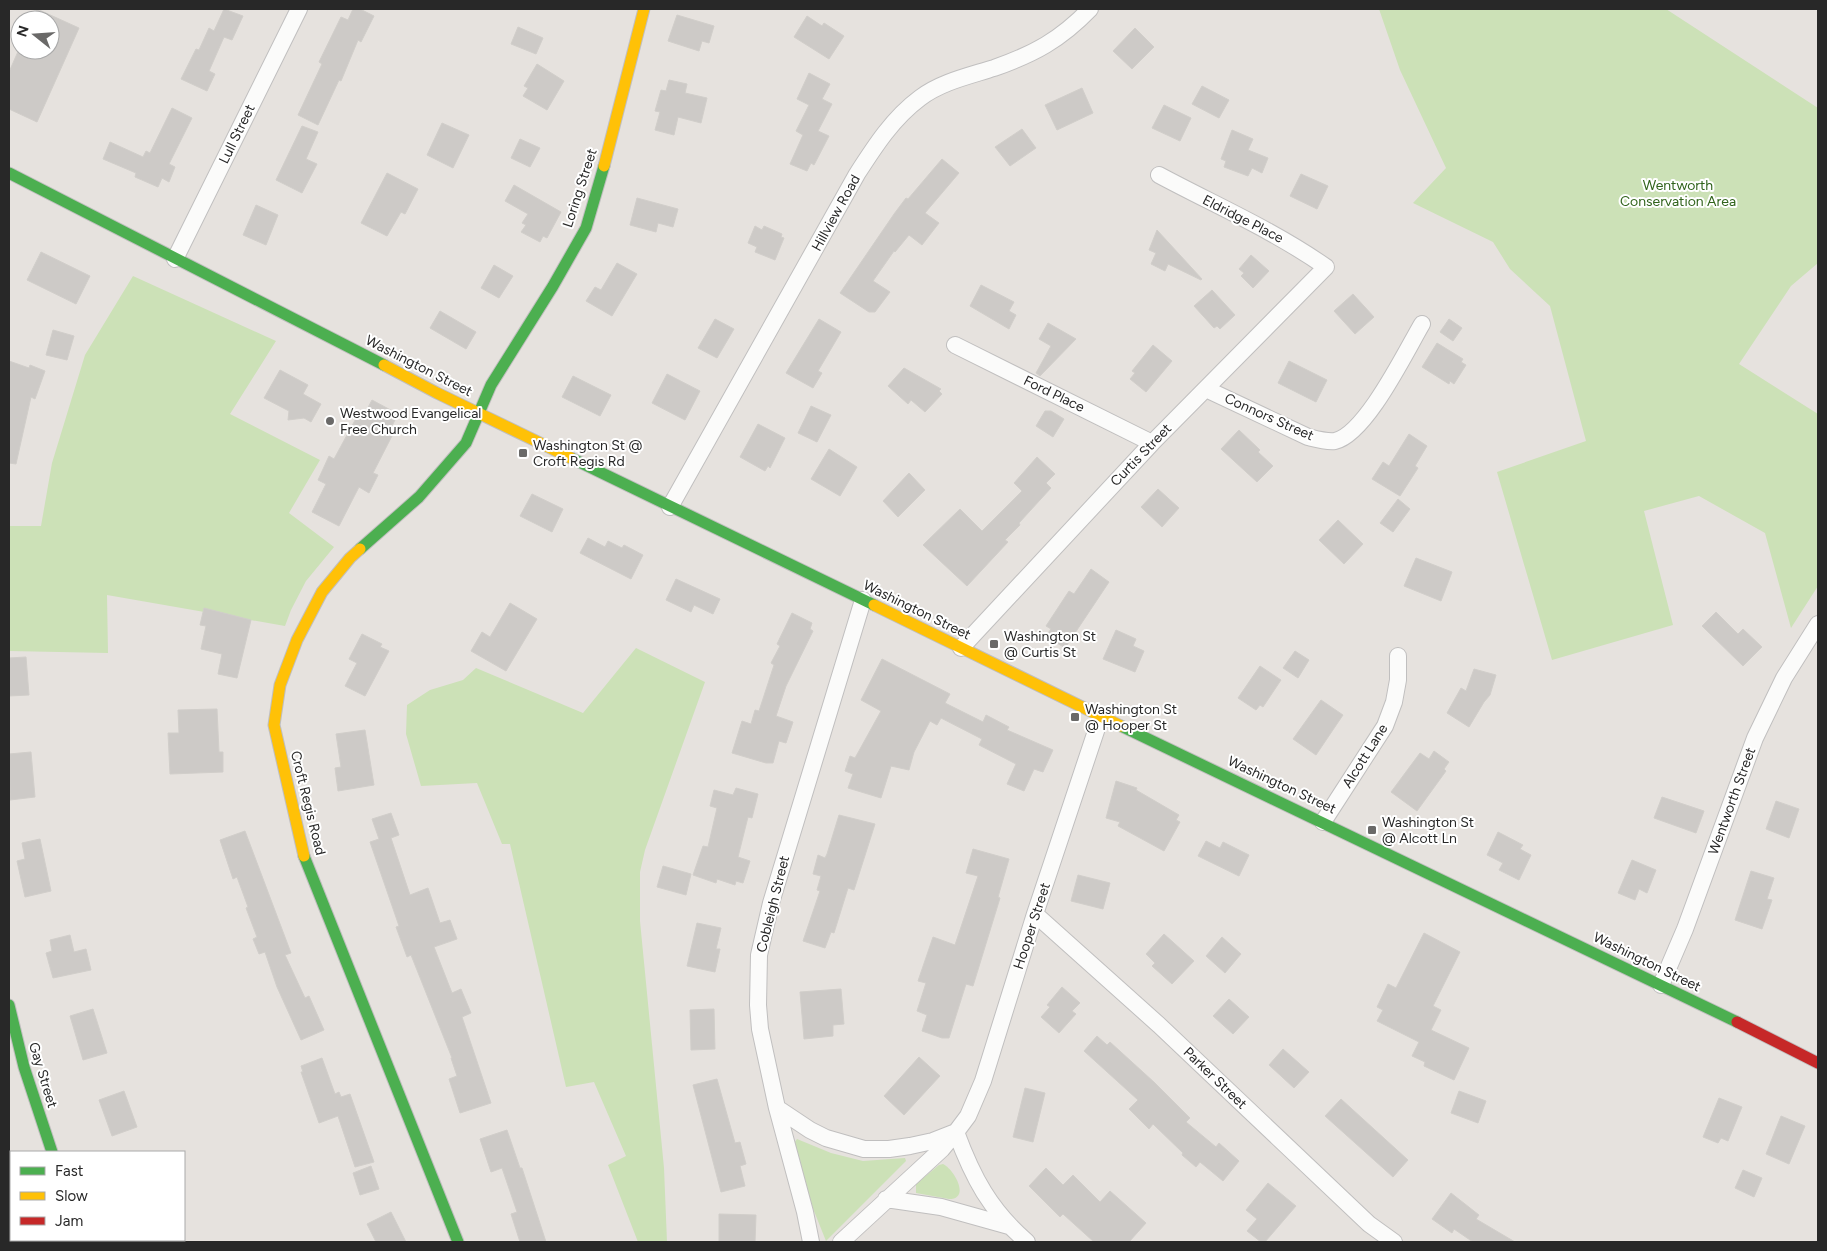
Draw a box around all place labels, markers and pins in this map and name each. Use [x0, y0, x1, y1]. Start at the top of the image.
place label: Westwood Evangelical Free Church [340, 405, 481, 438]
marker: Westwood Evangelical Free Church [324, 415, 336, 427]
place label: Washington St @ Croft Regis Rd [533, 437, 643, 470]
marker: Washington St @ Croft Regis Rd [517, 447, 529, 459]
place label: Washington St @ Curtis St [1004, 628, 1096, 661]
marker: Washington St @ Curtis St [988, 638, 1000, 650]
place label: Washington St @ Hooper St [1085, 701, 1177, 734]
marker: Washington St @ Hooper St [1069, 711, 1081, 723]
place label: Washington St @ Alcott Ln [1382, 814, 1474, 847]
marker: Washington St @ Alcott Ln [1366, 824, 1378, 836]

